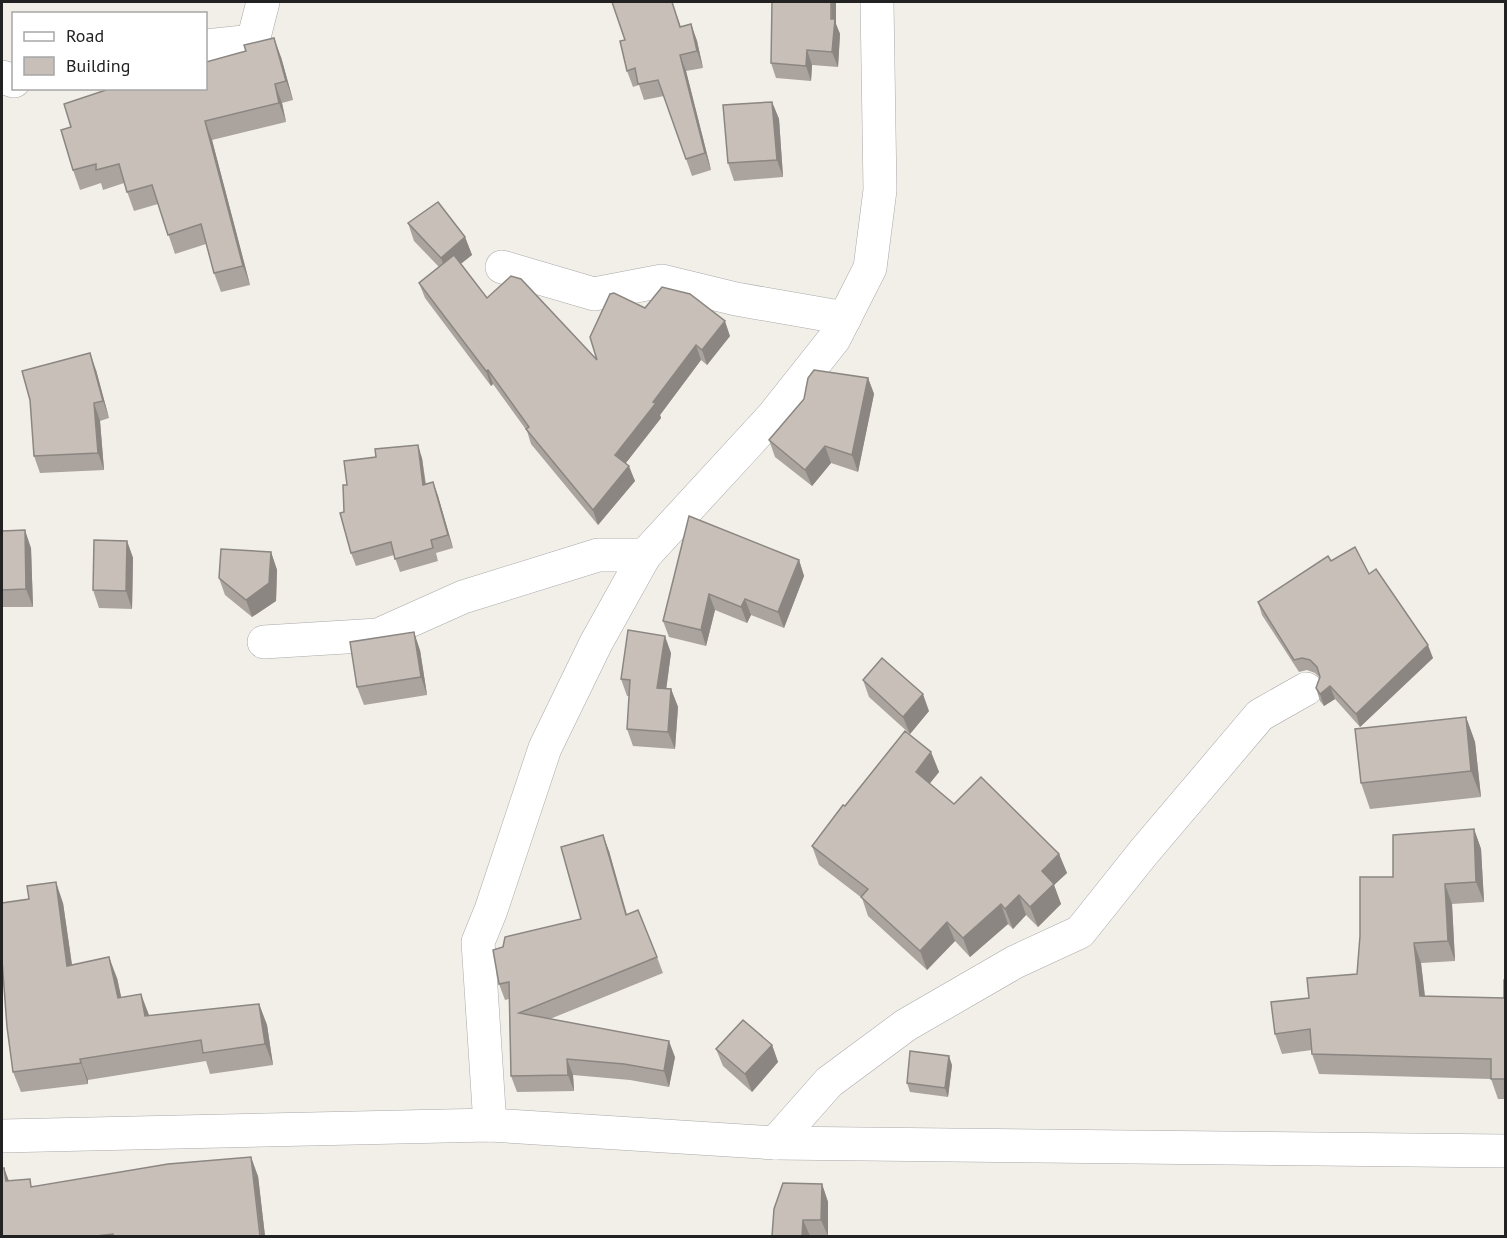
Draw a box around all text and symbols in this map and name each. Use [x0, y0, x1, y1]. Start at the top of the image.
legend [12, 12, 207, 90]
text: Road [66, 24, 104, 47]
text: Building [66, 54, 130, 77]

